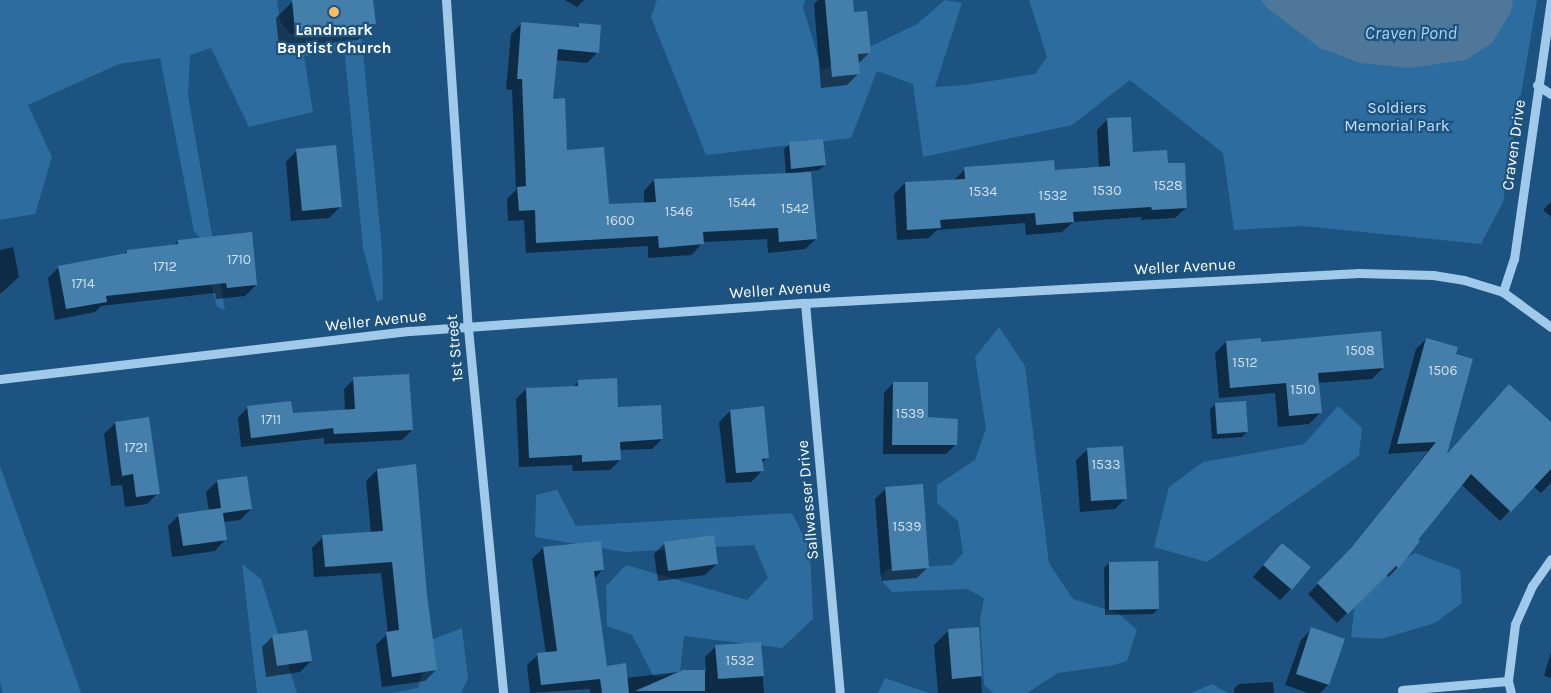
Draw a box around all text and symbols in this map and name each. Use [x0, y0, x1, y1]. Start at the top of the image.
marker: Landmark Baptist Church [328, 6, 340, 18]
place label: Landmark Baptist Church [277, 20, 391, 58]
water label: Craven Pond [1365, 22, 1457, 44]
park label: Soldiers Memorial Park [1344, 98, 1450, 136]
street label: Craven Drive [1498, 98, 1530, 192]
house number: 1528 [1153, 178, 1183, 194]
house number: 1530 [1092, 183, 1122, 199]
house number: 1534 [969, 184, 997, 200]
house number: 1532 [1039, 188, 1067, 204]
house number: 1544 [728, 195, 756, 211]
house number: 1542 [781, 201, 809, 217]
house number: 1546 [665, 204, 693, 220]
house number: 1600 [605, 213, 635, 229]
house number: 1710 [227, 252, 251, 268]
street label: Weller Avenue [1134, 255, 1236, 279]
house number: 1712 [153, 259, 177, 275]
house number: 1714 [71, 276, 95, 292]
street label: Weller Avenue [729, 277, 831, 303]
street label: Weller Avenue [325, 306, 427, 336]
street label: 1st Street [442, 314, 468, 382]
house number: 1508 [1345, 343, 1375, 359]
house number: 1512 [1232, 355, 1258, 371]
house number: 1506 [1429, 363, 1457, 379]
house number: 1510 [1290, 382, 1316, 398]
house number: 1539 [896, 406, 924, 422]
house number: 1711 [261, 412, 281, 428]
street label: Sallwasser Drive [793, 439, 823, 561]
house number: 1721 [124, 440, 148, 456]
house number: 1533 [1091, 457, 1121, 473]
house number: 1539 [893, 519, 921, 535]
house number: 1532 [726, 653, 754, 669]

